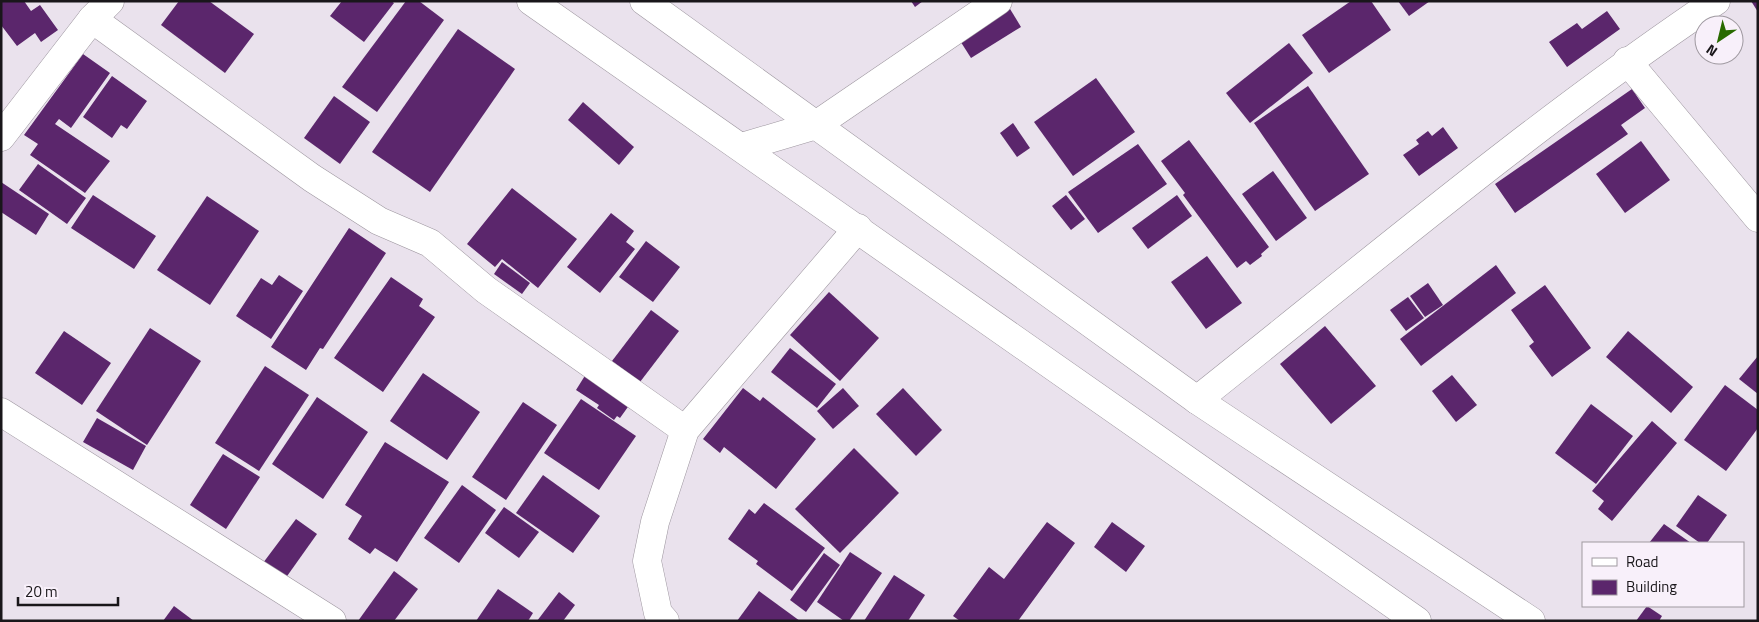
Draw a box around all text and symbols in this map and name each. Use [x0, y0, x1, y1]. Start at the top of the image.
north arrow [1694, 15, 1744, 65]
text: N [1701, 40, 1721, 62]
legend [1582, 542, 1744, 607]
text: Road [1626, 550, 1658, 573]
scale bar [18, 574, 118, 606]
text: Building [1626, 575, 1677, 598]
text: 20 m [25, 580, 58, 603]

